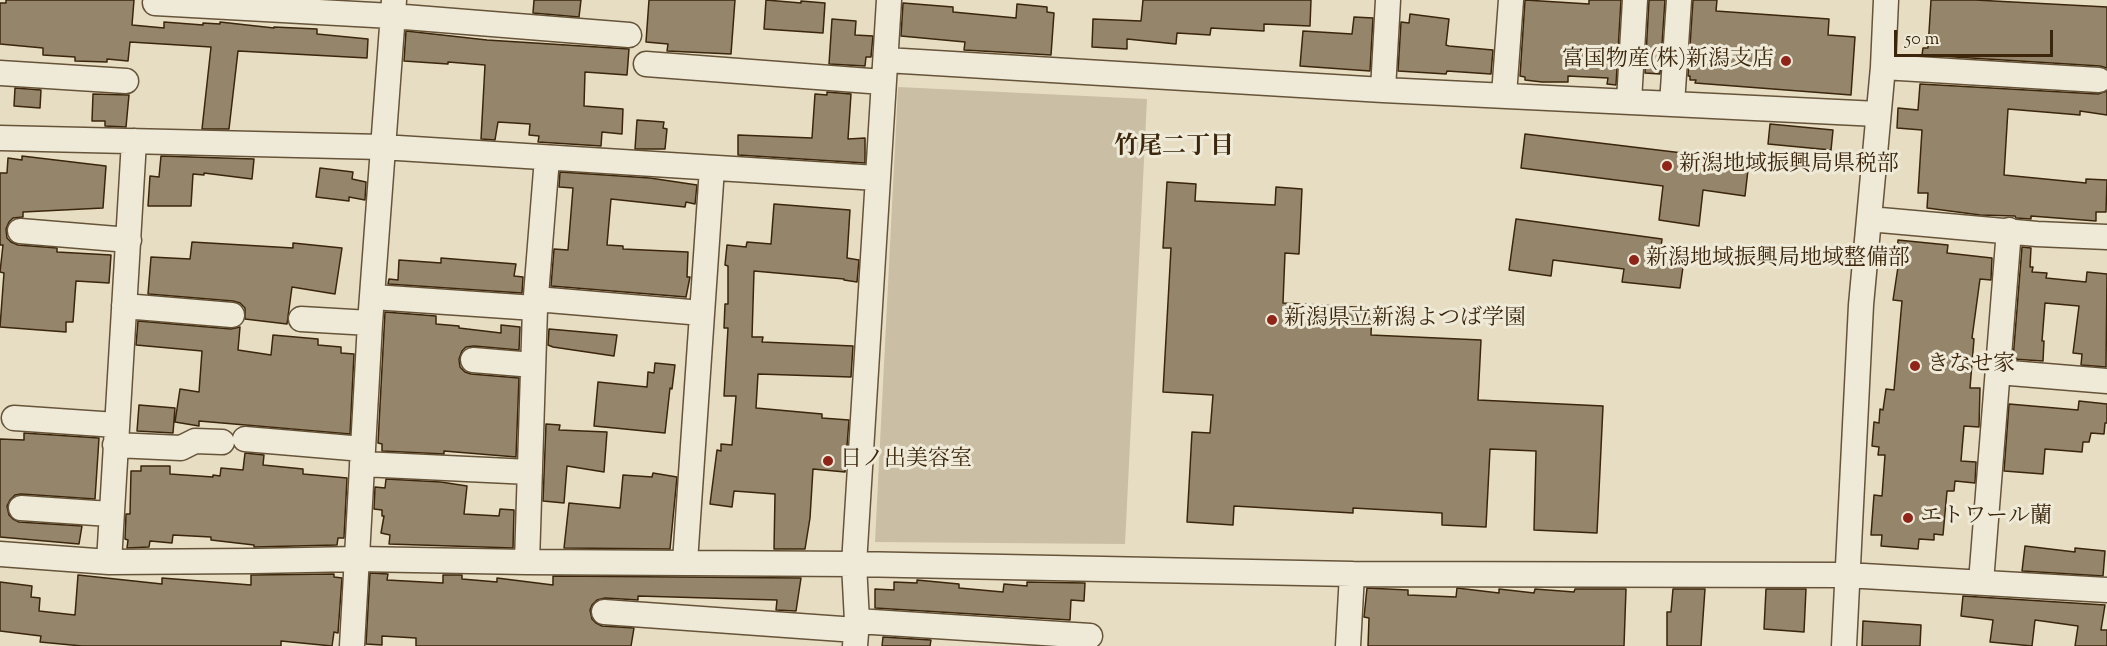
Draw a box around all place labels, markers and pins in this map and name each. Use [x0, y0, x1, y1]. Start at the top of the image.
place label: 富国物産(株)新潟支店 [1562, 48, 1774, 74]
marker: 富国物産(株)新潟支店 [1779, 54, 1793, 68]
place label: 新潟地域振興局県税部 [1679, 153, 1899, 179]
marker: 新潟地域振興局県税部 [1660, 159, 1674, 173]
place label: 新潟地域振興局地域整備部 [1646, 247, 1910, 273]
marker: 新潟地域振興局地域整備部 [1627, 253, 1641, 267]
place label: 新潟県立新潟よつば学園 [1284, 307, 1526, 333]
marker: 新潟県立新潟よつば学園 [1265, 313, 1279, 327]
place label: きなせ家 [1927, 353, 2015, 379]
marker: きなせ家 [1908, 359, 1922, 373]
place label: 日ノ出美容室 [840, 448, 972, 474]
marker: 日ノ出美容室 [821, 454, 835, 468]
place label: エトワール蘭 [1920, 505, 2052, 531]
marker: エトワール蘭 [1901, 511, 1915, 525]

